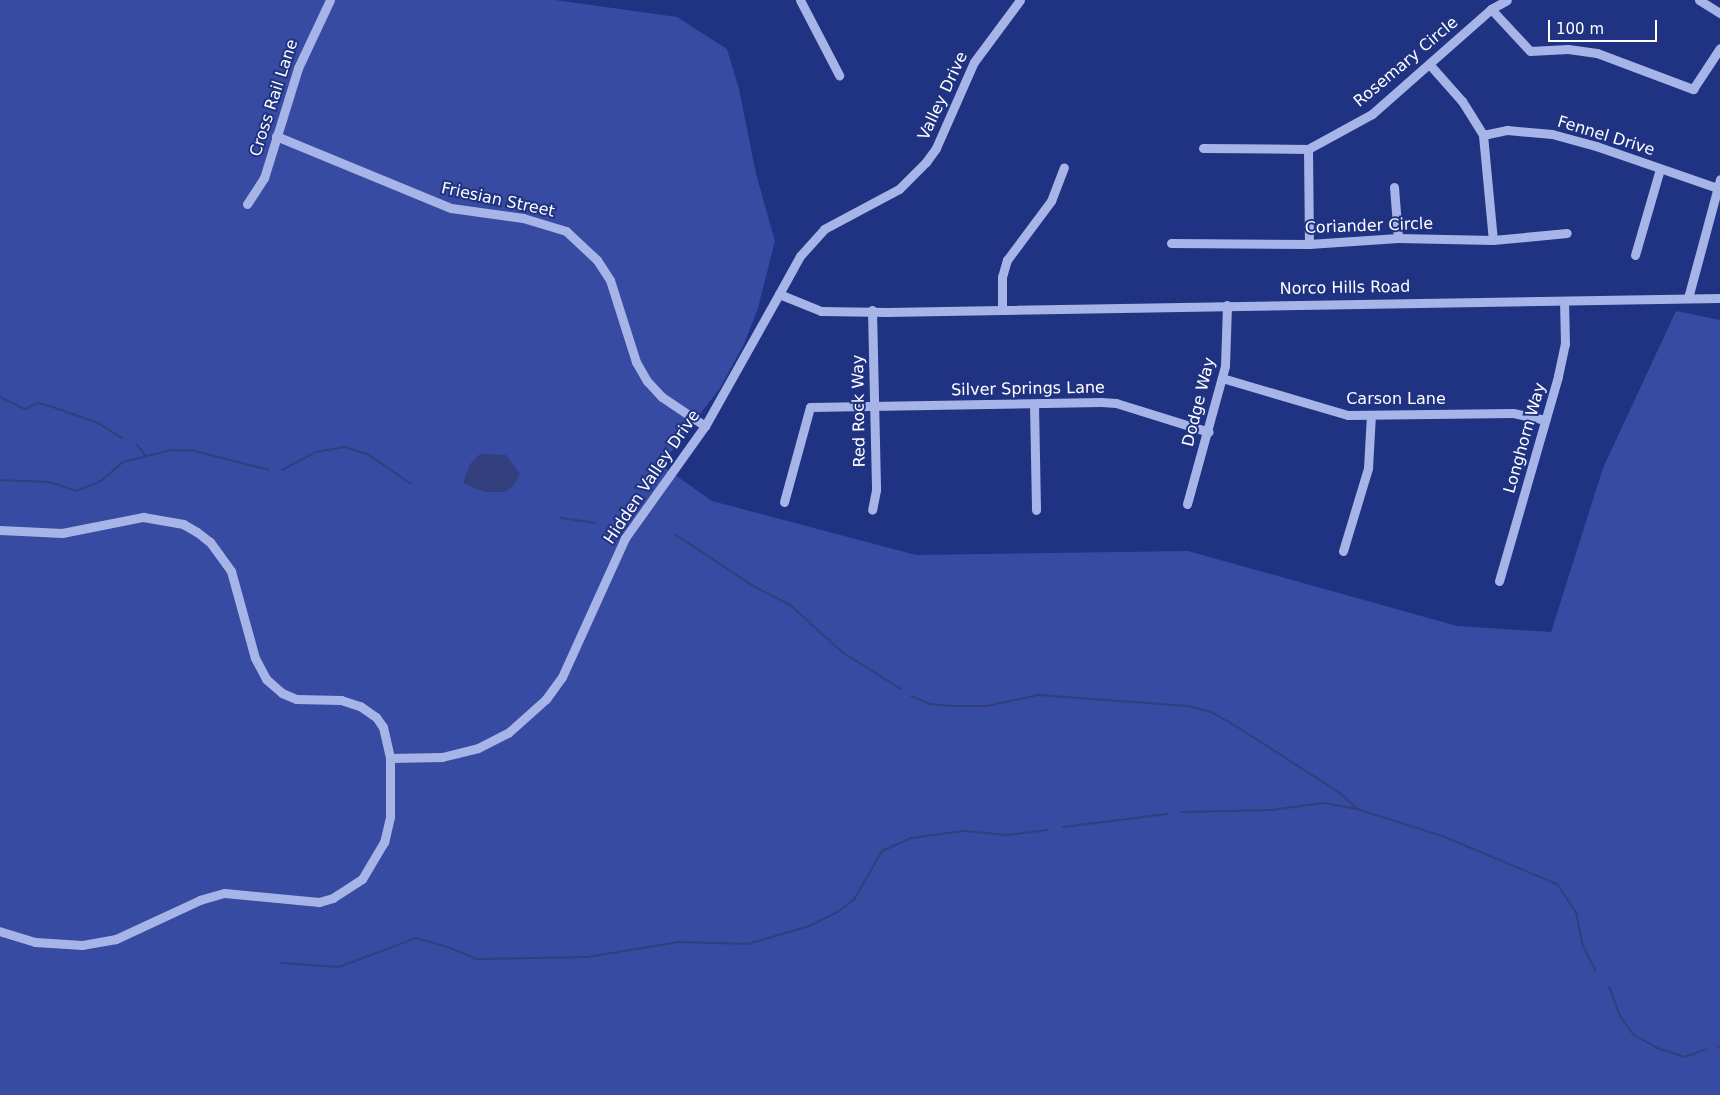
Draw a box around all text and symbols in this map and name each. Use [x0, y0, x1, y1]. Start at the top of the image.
scale bar [1550, 10, 1659, 42]
street label: Rosemary Circle [1350, 13, 1462, 111]
text: 100 m [1556, 20, 1604, 38]
street label: Cross Rail Lane [246, 37, 302, 159]
street label: Valley Drive [914, 49, 972, 143]
street label: Fennel Drive [1555, 112, 1657, 160]
street label: Friesian Street [440, 179, 556, 221]
street label: Coriander Circle [1304, 214, 1434, 238]
street label: Norco Hills Road [1280, 277, 1410, 299]
street label: Red Rock Way [848, 354, 870, 468]
street label: Dodge Way [1179, 355, 1219, 449]
street label: Silver Springs Lane [951, 378, 1105, 400]
street label: Longhorn Way [1500, 380, 1550, 496]
street label: Carson Lane [1346, 389, 1446, 409]
street label: Hidden Valley Drive [600, 406, 704, 548]

